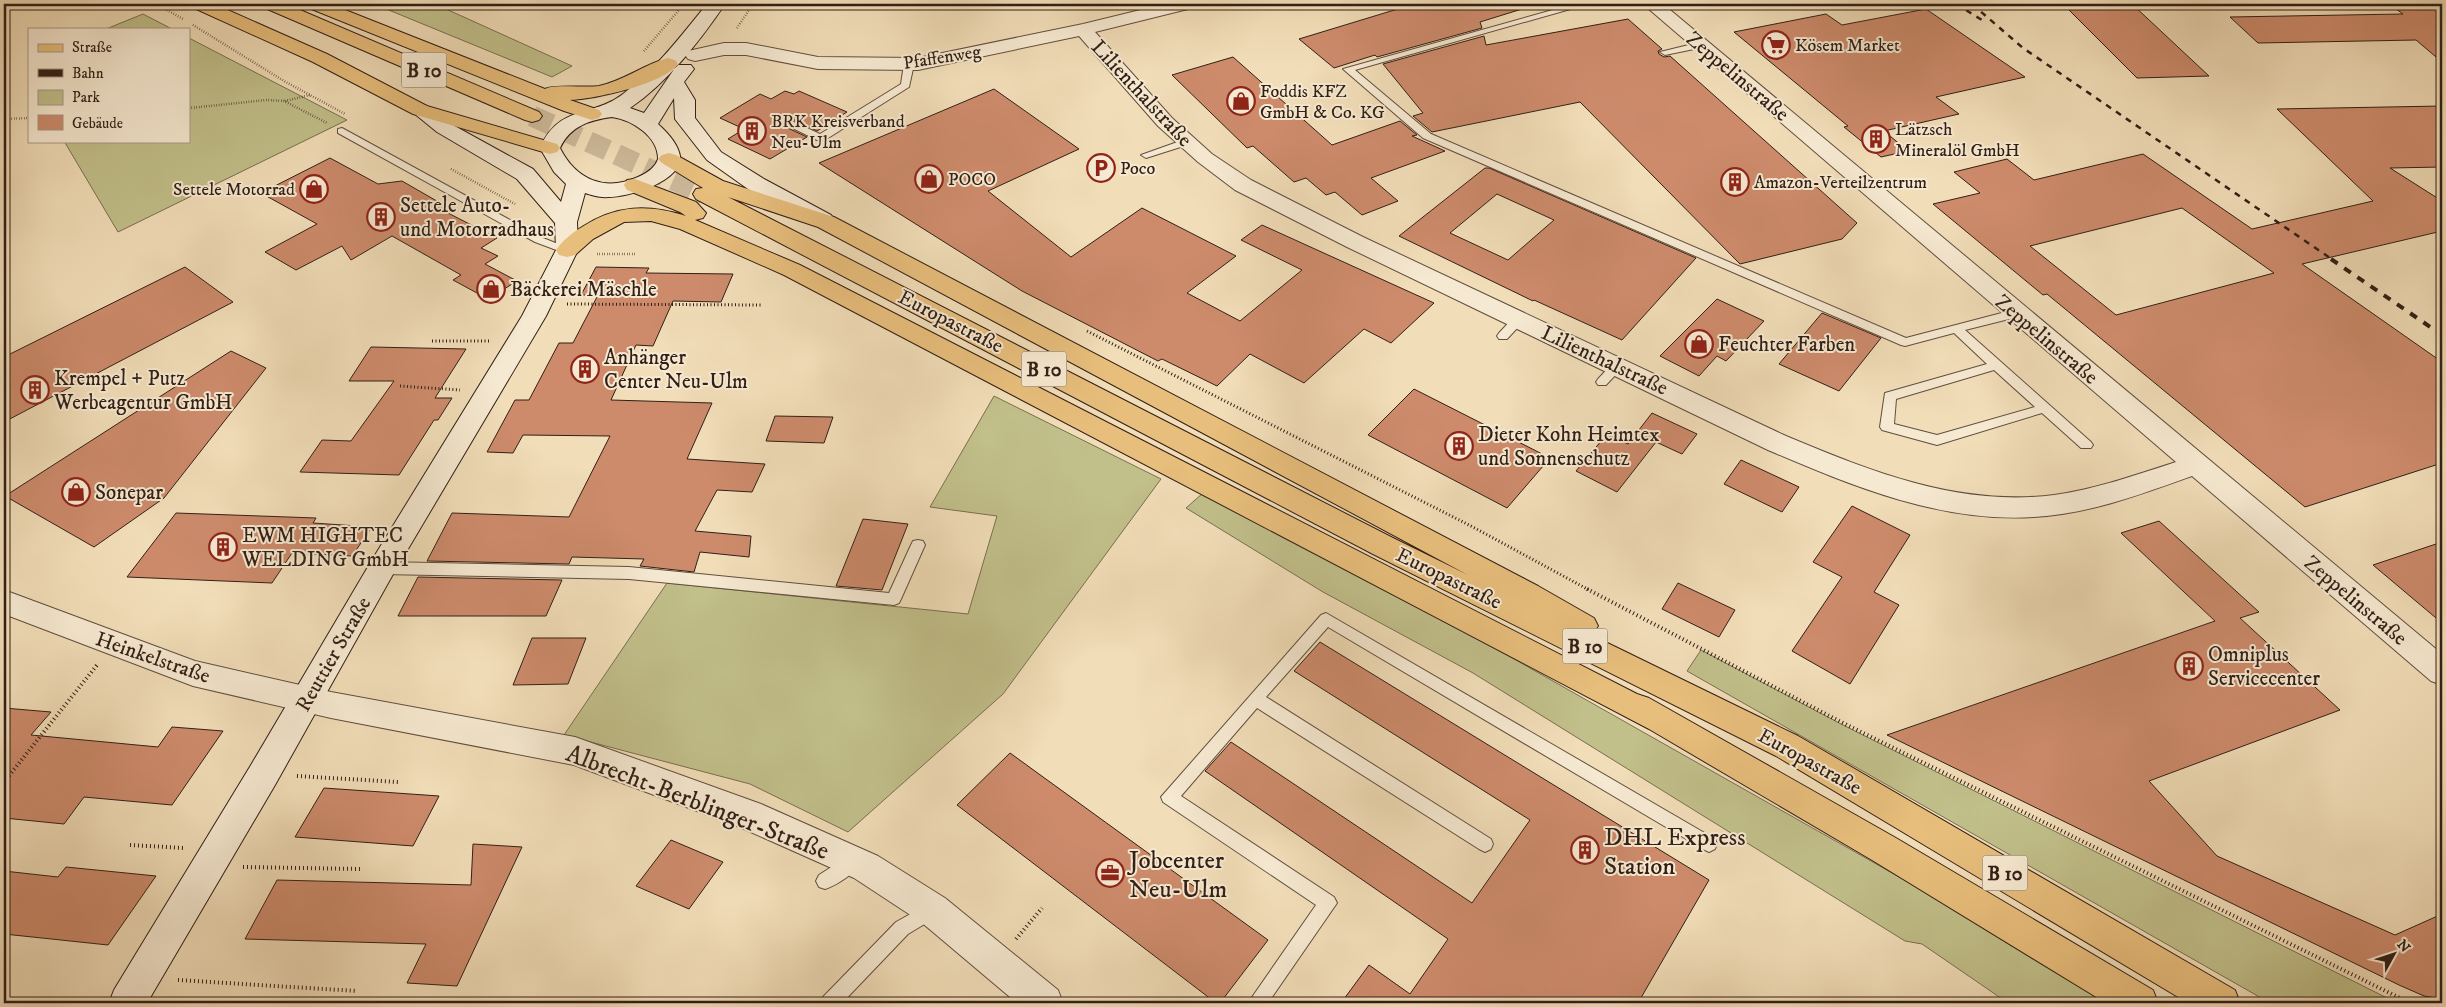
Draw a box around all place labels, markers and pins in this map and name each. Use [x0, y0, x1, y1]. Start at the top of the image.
supermarket icon: Kösem Market [1761, 30, 1791, 60]
place label: Kösem Market [1795, 35, 1900, 57]
place label: Foddis KFZ GmbH & Co. KG [1260, 81, 1385, 124]
shop icon: Foddis KFZ GmbH & Co. KG [1226, 86, 1256, 116]
place label: BRK Kreisverband Neu-Ulm [771, 111, 905, 154]
building icon: BRK Kreisverband Neu-Ulm [737, 116, 767, 146]
place label: Lätzsch Mineralöl GmbH [1895, 119, 2020, 162]
building icon: Lätzsch Mineralöl GmbH [1861, 124, 1891, 154]
parking icon: Poco [1086, 153, 1116, 183]
place label: Poco [1120, 158, 1156, 180]
shop icon: POCO [914, 164, 944, 194]
building icon: Amazon-Verteilzentrum [1720, 167, 1750, 197]
place label: POCO [948, 169, 996, 191]
place label: Amazon-Verteilzentrum [1754, 172, 1927, 194]
shop icon: Settele Motorrad [299, 174, 329, 204]
place label: Settele Motorrad [173, 179, 295, 201]
place label: Settele Auto- und Motorradhaus [400, 193, 554, 243]
building icon: Settele Auto- und Motorradhaus [366, 202, 396, 232]
shop icon: Bäckerei Mäschle [476, 274, 506, 304]
place label: Bäckerei Mäschle [510, 277, 657, 303]
shop icon: Feuchter Farben [1684, 329, 1714, 359]
place label: Feuchter Farben [1718, 332, 1855, 358]
place label: Anhänger Center Neu-Ulm [604, 345, 748, 395]
building icon: Anhänger Center Neu-Ulm [570, 354, 600, 384]
place label: Krempel + Putz Werbeagentur GmbH [53, 366, 233, 416]
building icon: Krempel + Putz Werbeagentur GmbH [20, 375, 50, 405]
place label: Dieter Kohn Heimtex und Sonnenschutz [1478, 422, 1659, 472]
building icon: Dieter Kohn Heimtex und Sonnenschutz [1444, 431, 1474, 461]
shop icon: Sonepar [61, 477, 91, 507]
place label: Sonepar [95, 480, 163, 506]
place label: EWM HIGHTEC WELDING GmbH [241, 523, 409, 573]
building icon: EWM HIGHTEC WELDING GmbH [208, 532, 238, 562]
place label: Omniplus Servicecenter [2208, 642, 2320, 692]
building icon: Omniplus Servicecenter [2174, 651, 2204, 681]
place label: DHL Express Station [1604, 822, 1745, 882]
building icon: DHL Express Station [1570, 835, 1600, 865]
place label: Jobcenter Neu-Ulm [1127, 845, 1227, 905]
office icon: Jobcenter Neu-Ulm [1095, 858, 1125, 888]

